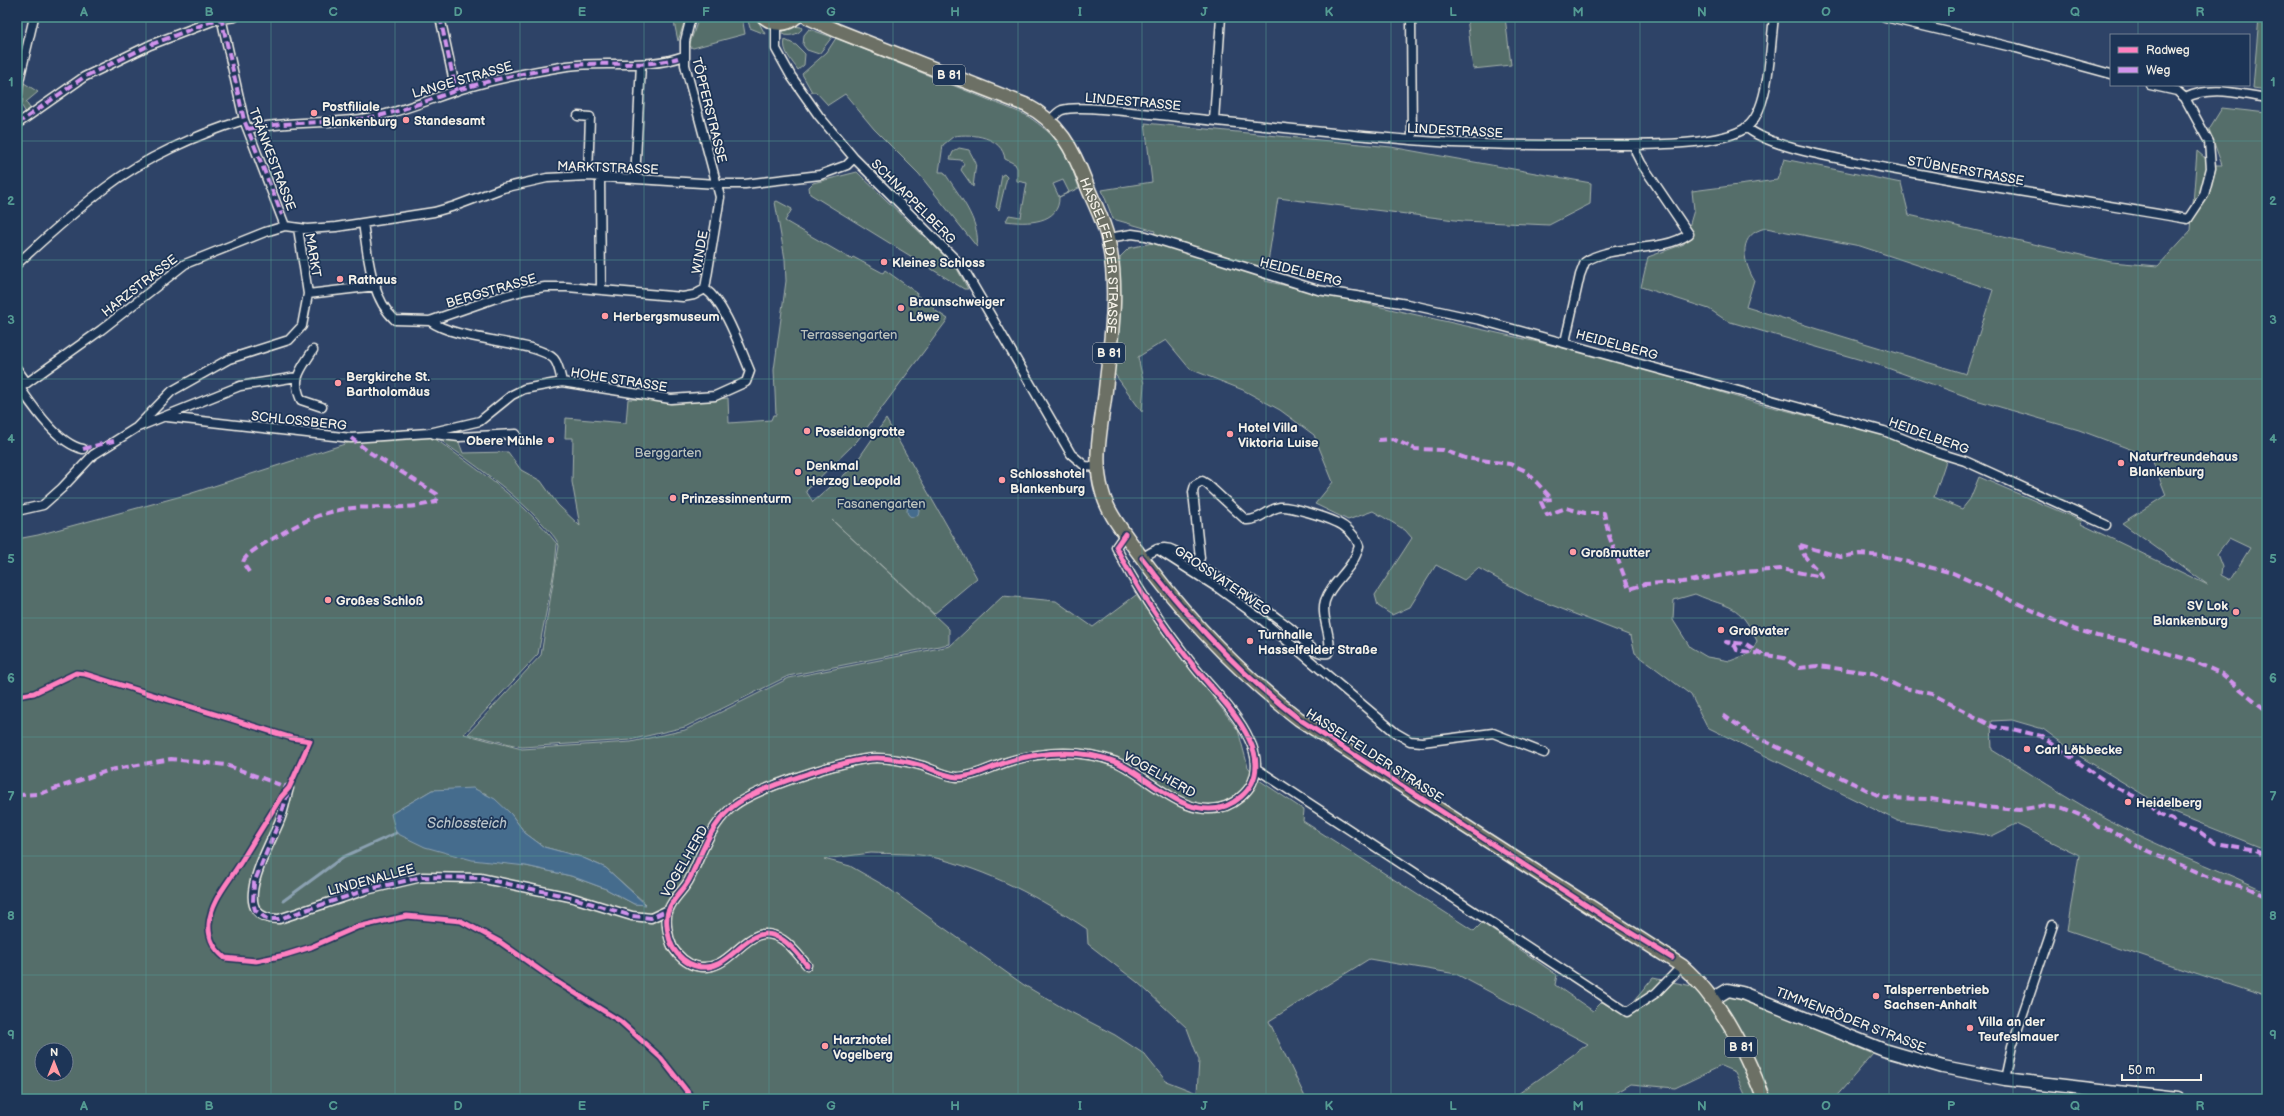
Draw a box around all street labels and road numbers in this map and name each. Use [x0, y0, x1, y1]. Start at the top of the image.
street label: TÖPFERSTRASSE [688, 56, 730, 165]
street label: LANGE STRASSE [410, 58, 515, 102]
road number: B 81 [933, 65, 965, 85]
street label: LINDESTRASSE [1084, 90, 1182, 114]
street label: TRÄNKESTRASSE [245, 106, 299, 213]
street label: LINDESTRASSE [1406, 120, 1504, 142]
street label: STÜBNERSTRASSE [1906, 153, 2026, 189]
street label: SCHNAPPELBERG [868, 156, 959, 248]
street label: MARKTSTRASSE [557, 158, 659, 178]
street label: HASSELFELDER STRASSE [1076, 175, 1121, 335]
street label: WINDE [688, 229, 712, 275]
street label: MARKT [302, 232, 324, 279]
street label: HARZSTRASSE [99, 251, 181, 320]
street label: HEIDELBERG [1258, 254, 1344, 290]
street label: BERGSTRASSE [444, 270, 539, 312]
street label: HEIDELBERG [1574, 326, 1660, 364]
road number: B 81 [1093, 343, 1125, 363]
street label: HOHE STRASSE [569, 364, 669, 396]
street label: SCHLOSSBERG [250, 408, 348, 434]
street label: HEIDELBERG [1886, 414, 1971, 458]
street label: GROSSVATERWEG [1171, 543, 1274, 619]
street label: HASSELFELDER STRASSE [1303, 705, 1446, 806]
street label: VOGELHERD [1121, 748, 1198, 801]
street label: VOGELHERD [658, 823, 712, 900]
street label: LINDENALLEE [326, 861, 417, 899]
street label: TIMMENRÖDER STRASSE [1773, 984, 1928, 1056]
road number: B 81 [1725, 1037, 1757, 1057]

